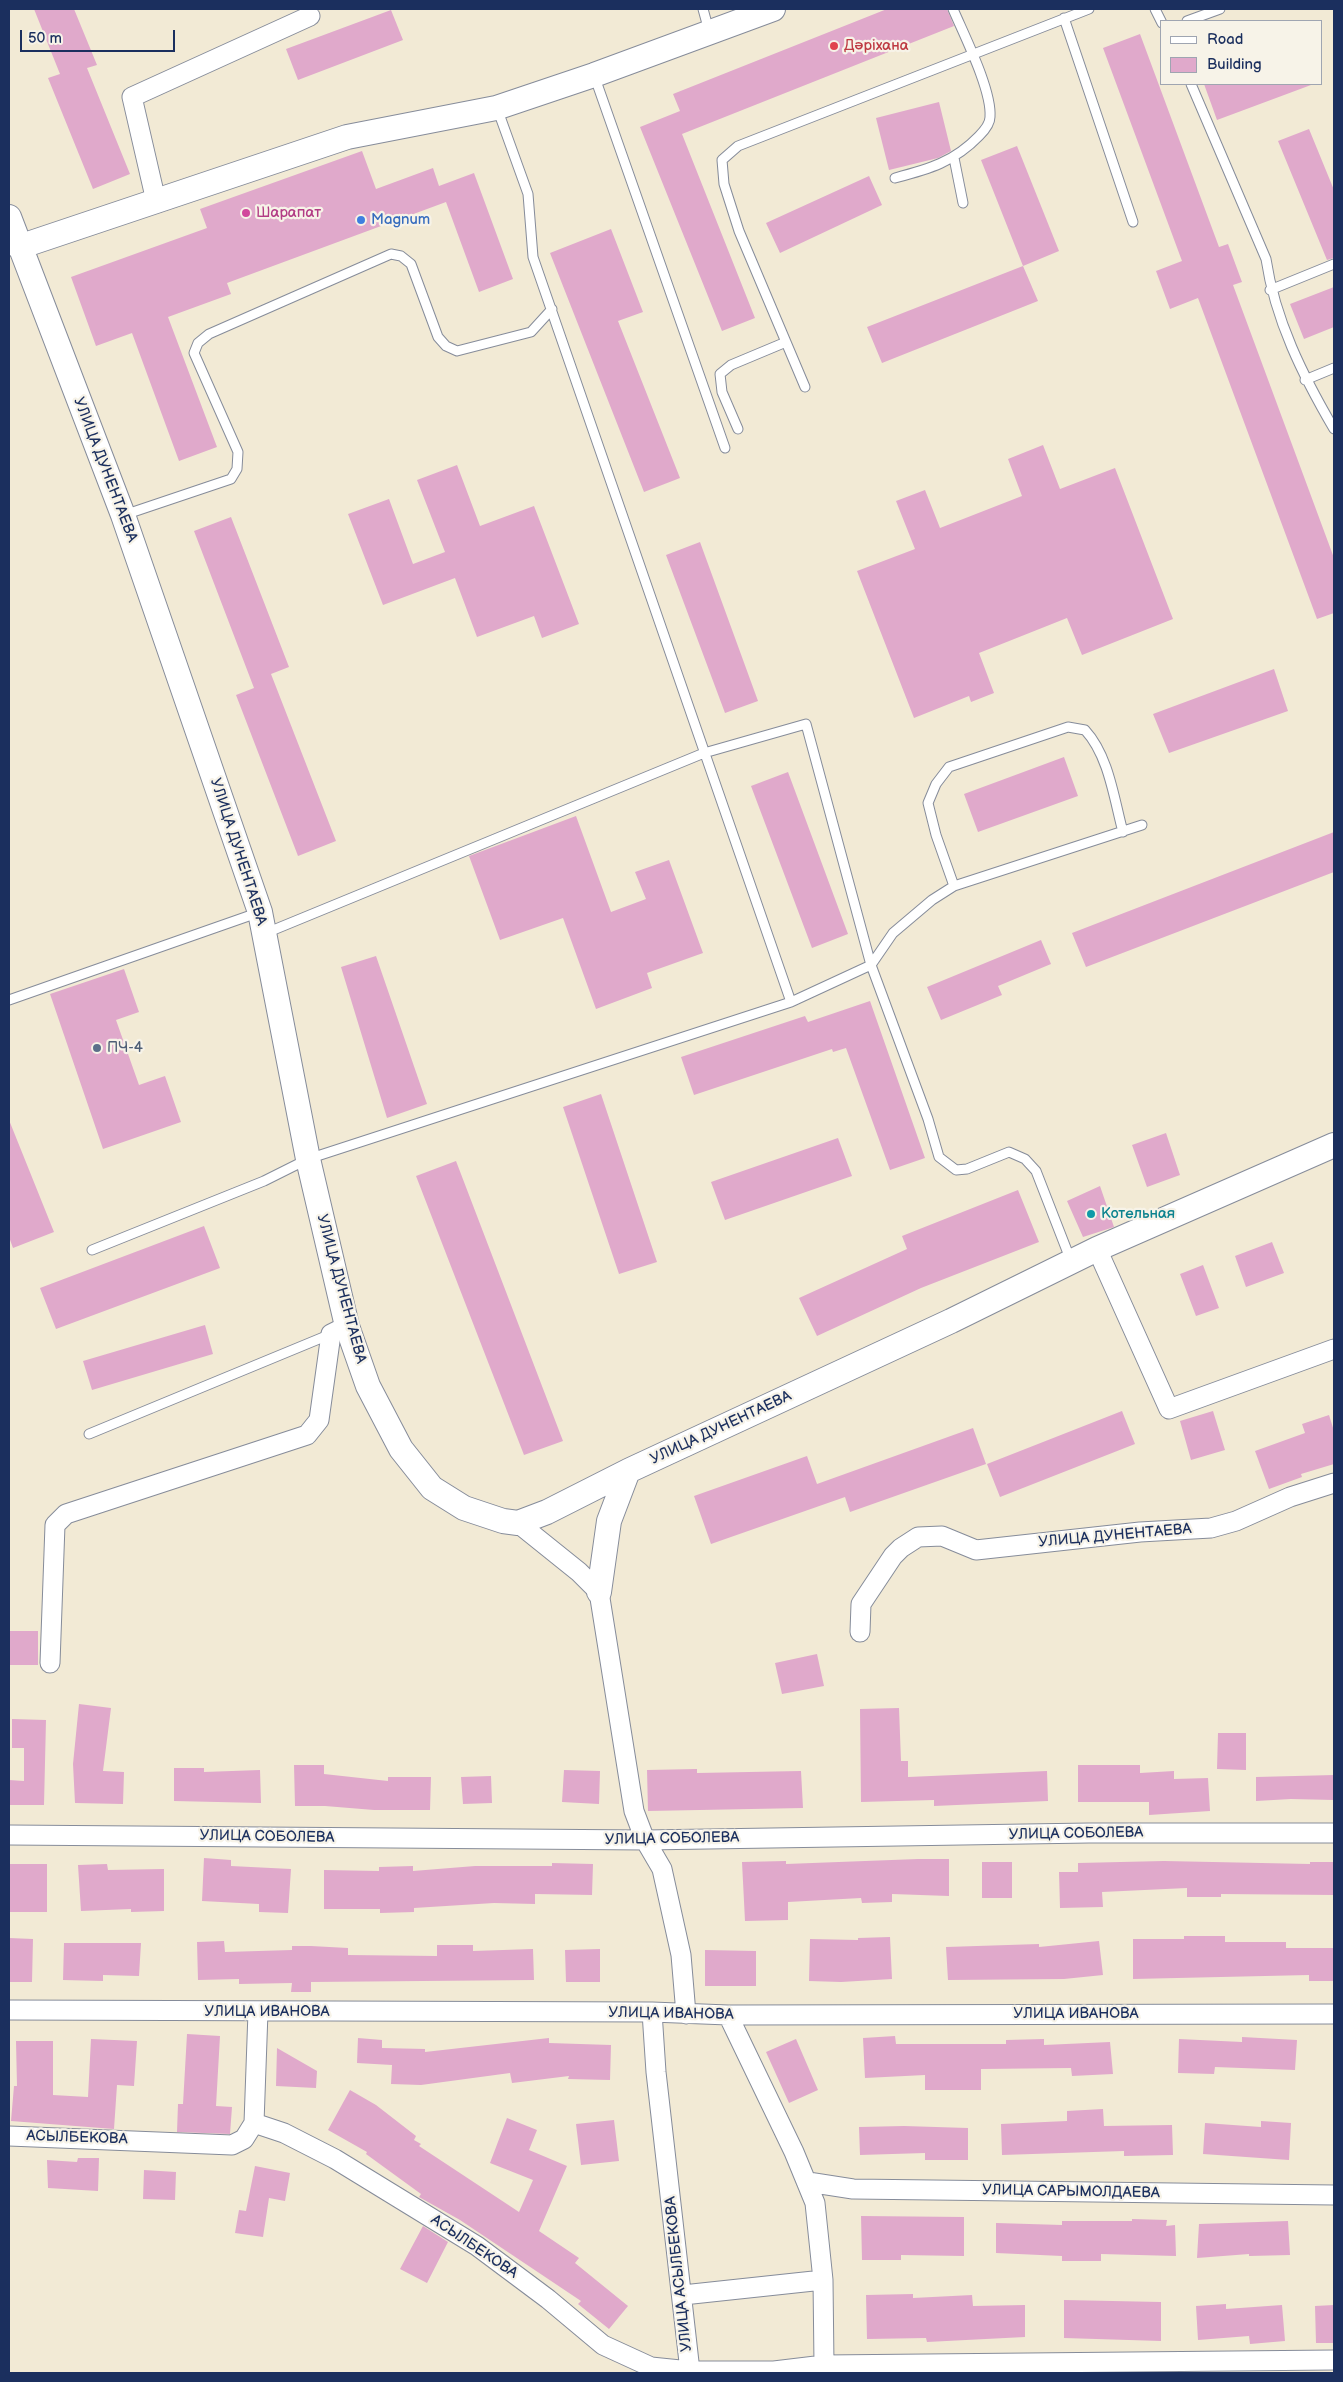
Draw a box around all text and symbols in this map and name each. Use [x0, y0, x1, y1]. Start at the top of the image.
scale bar [22, 20, 178, 52]
legend [1160, 20, 1323, 85]
text: 50 m [28, 29, 62, 48]
text: Road [1207, 30, 1243, 49]
place label: Дəріхана [844, 37, 909, 55]
marker: Дəріхана [828, 40, 840, 52]
text: Building [1207, 55, 1262, 74]
place label: Шарапат [256, 204, 321, 222]
marker: Шарапат [240, 207, 252, 219]
place label: Magnum [371, 211, 430, 229]
marker: Magnum [355, 214, 367, 226]
street label: УЛИЦА ДУНЕНТАЕВА [69, 395, 141, 545]
street label: УЛИЦА ДУНЕНТАЕВА [206, 776, 270, 928]
place label: ПЧ-4 [107, 1039, 143, 1057]
marker: ПЧ-4 [91, 1042, 103, 1054]
place label: Котельная [1101, 1205, 1175, 1223]
marker: Котельная [1085, 1208, 1097, 1220]
street label: УЛИЦА ДУНЕНТАЕВА [312, 1212, 370, 1366]
street label: УЛИЦА ДУНЕНТАЕВА [648, 1387, 794, 1469]
street label: УЛИЦА ДУНЕНТАЕВА [1038, 1520, 1192, 1552]
street label: УЛИЦА СОБОЛЕВА [1008, 1824, 1144, 1844]
street label: УЛИЦА СОБОЛЕВА [199, 1827, 335, 1847]
street label: УЛИЦА СОБОЛЕВА [604, 1829, 740, 1849]
street label: УЛИЦА ИВАНОВА [204, 2003, 330, 2021]
street label: УЛИЦА ИВАНОВА [608, 2004, 734, 2024]
street label: УЛИЦА ИВАНОВА [1013, 2005, 1139, 2023]
street label: АСЫЛБЕКОВА [26, 2127, 128, 2149]
street label: УЛИЦА САРЫМОЛДАЕВА [982, 2181, 1160, 2203]
street label: УЛИЦА АСЫЛБЕКОВА [662, 2195, 696, 2353]
street label: АСЫЛБЕКОВА [427, 2211, 521, 2283]

